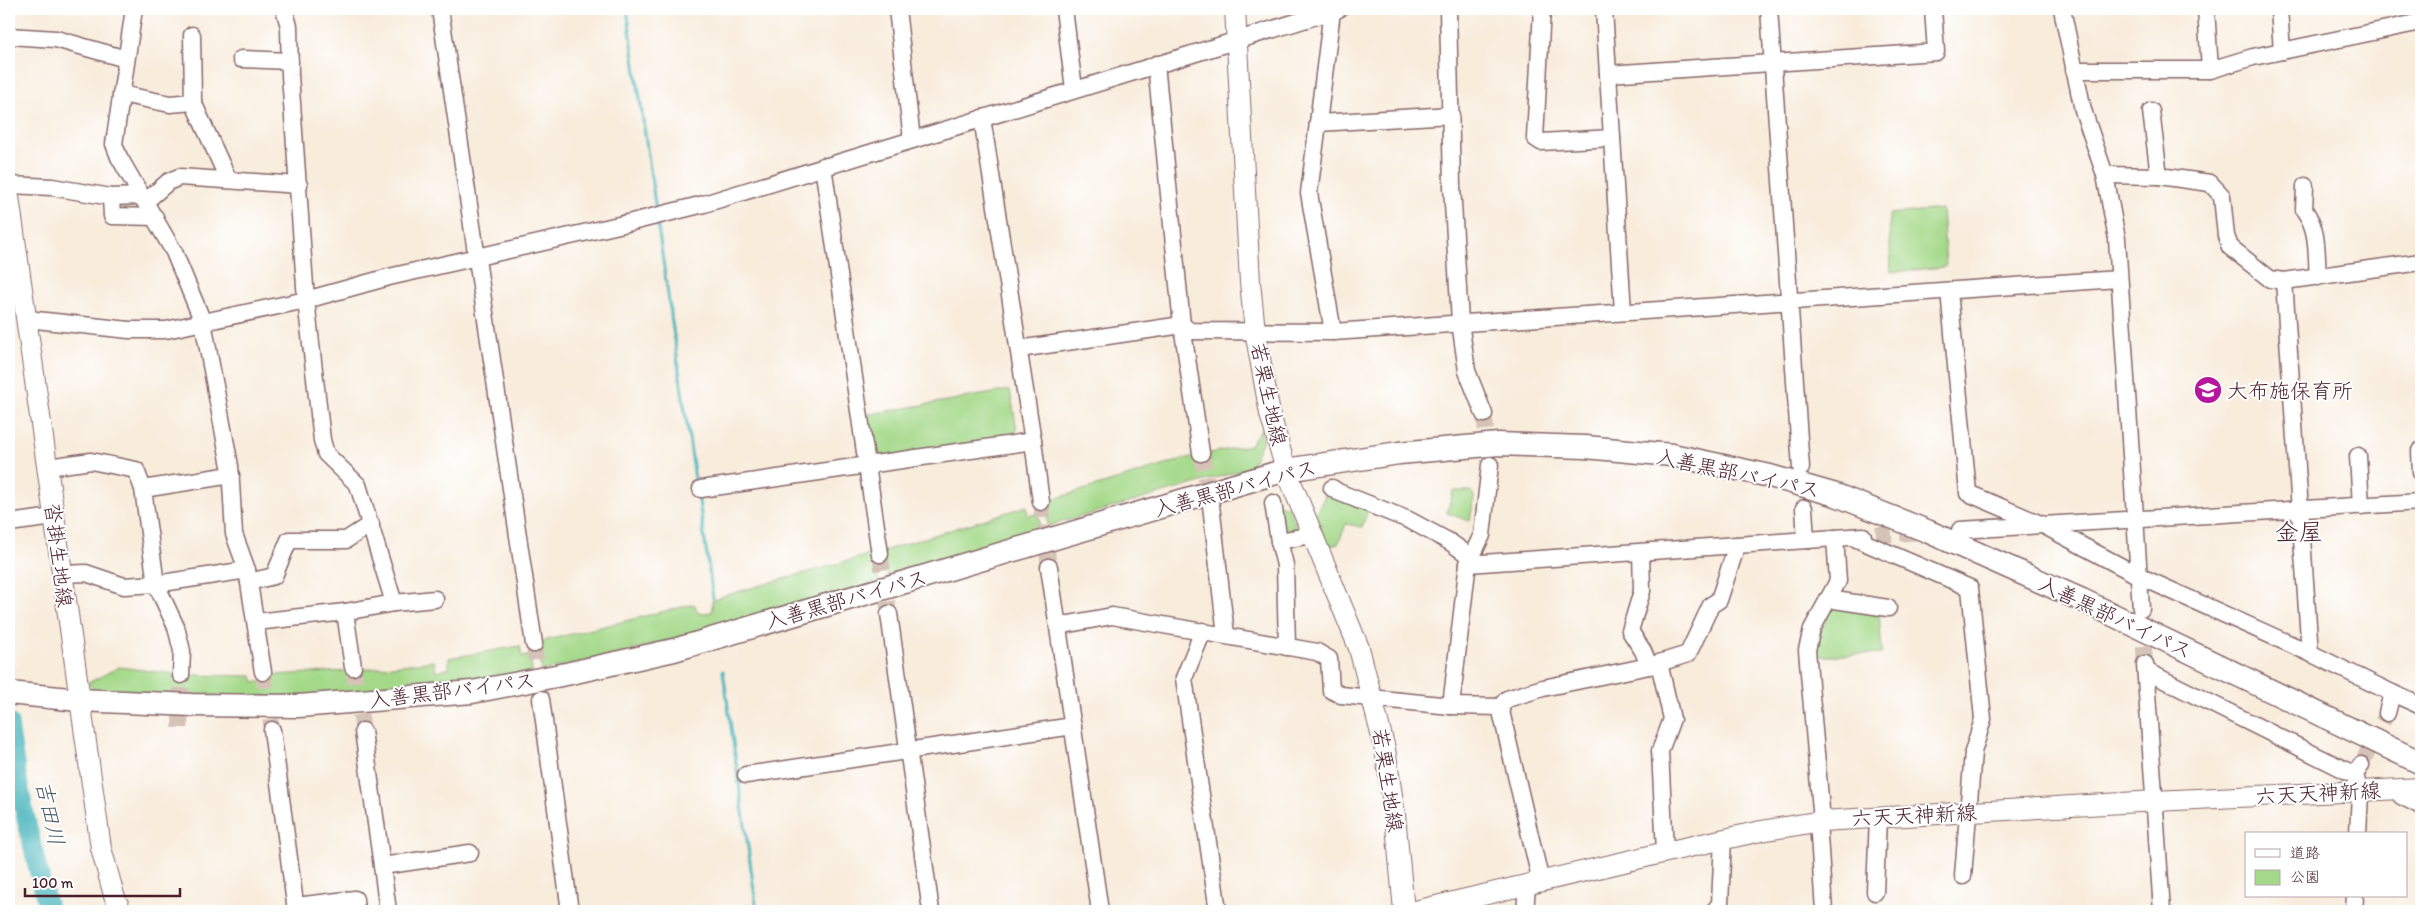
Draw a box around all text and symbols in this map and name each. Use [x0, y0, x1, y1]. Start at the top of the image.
street label: 若栗生地線 [1246, 340, 1292, 448]
school or university icon: 大布施保育所 [2193, 375, 2223, 405]
place label: 大布施保育所 [2227, 378, 2353, 403]
street label: 入善黒部バイパス [1653, 443, 1823, 503]
street label: 入善黒部バイパス [1151, 454, 1319, 522]
street label: 沓掛生地線 [40, 501, 78, 609]
district label: 金屋 [2275, 517, 2323, 546]
street label: 入善黒部バイパス [762, 564, 930, 634]
street label: 入善黒部バイパス [2034, 570, 2196, 664]
street label: 入善黒部バイパス [367, 667, 537, 713]
street label: 若栗生地線 [1367, 726, 1409, 834]
street label: 六天天神新線 [2254, 777, 2382, 809]
water label: 吉田川 [30, 778, 70, 848]
street label: 六天天神新線 [1850, 799, 1978, 831]
legend [2245, 832, 2408, 898]
text: 道路 [2290, 844, 2320, 862]
scale bar [25, 865, 180, 897]
text: 公園 [2290, 868, 2320, 886]
text: 100 m [32, 874, 74, 892]

